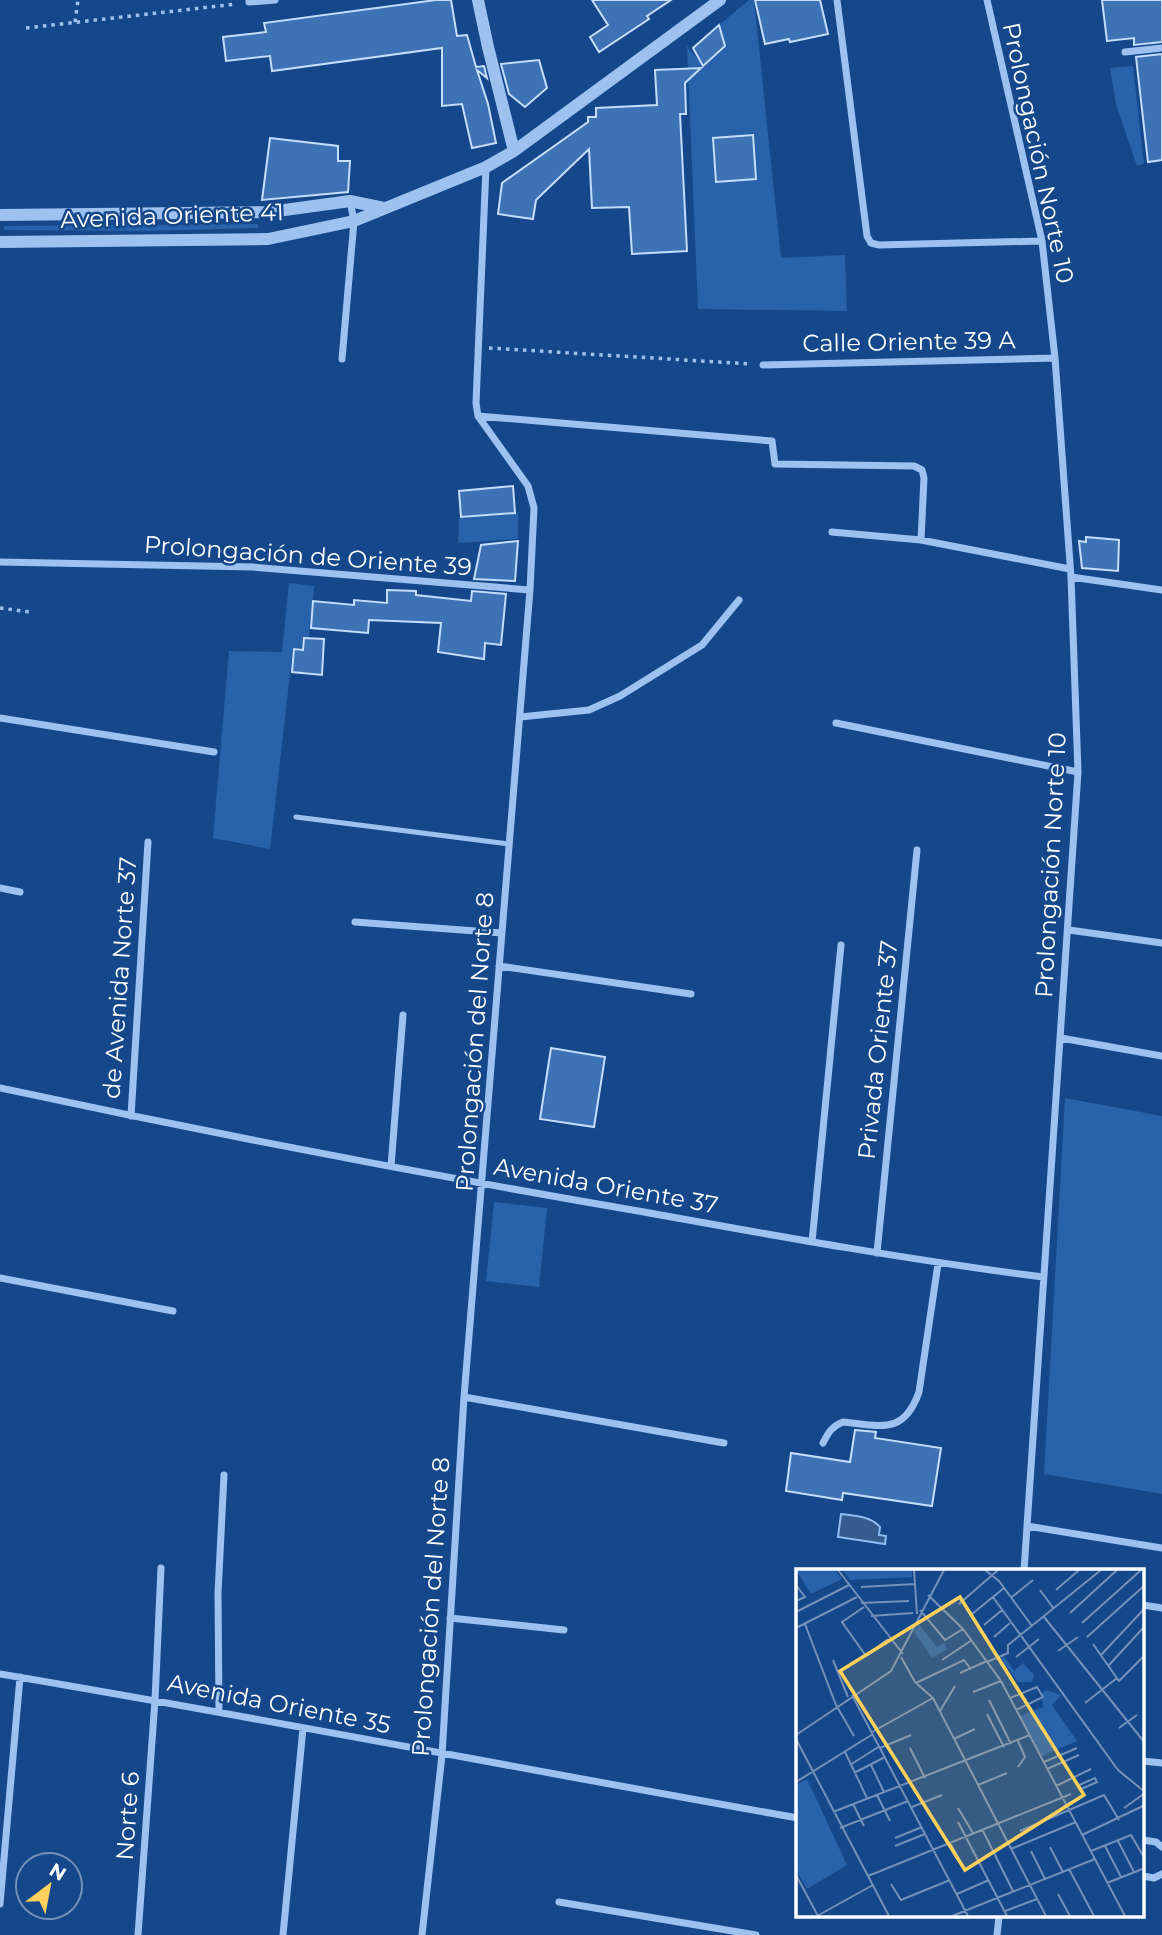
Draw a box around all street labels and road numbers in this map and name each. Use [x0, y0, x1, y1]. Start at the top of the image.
street label: Prolongación Norte 10 [997, 20, 1080, 286]
street label: Avenida Oriente 41 [60, 197, 284, 234]
street label: Calle Oriente 39 A [802, 325, 1017, 358]
street label: Prolongación de Oriente 39 [143, 530, 473, 581]
street label: Prolongación Norte 10 [1029, 731, 1072, 999]
street label: de Avenida Norte 37 [97, 856, 142, 1100]
street label: Prolongación del Norte 8 [450, 891, 499, 1193]
street label: Privada Oriente 37 [852, 939, 903, 1161]
street label: Avenida Oriente 37 [492, 1151, 721, 1220]
street label: Prolongación del Norte 8 [406, 1456, 455, 1758]
street label: Avenida Oriente 35 [165, 1668, 393, 1739]
street label: Norte 6 [110, 1770, 145, 1861]

